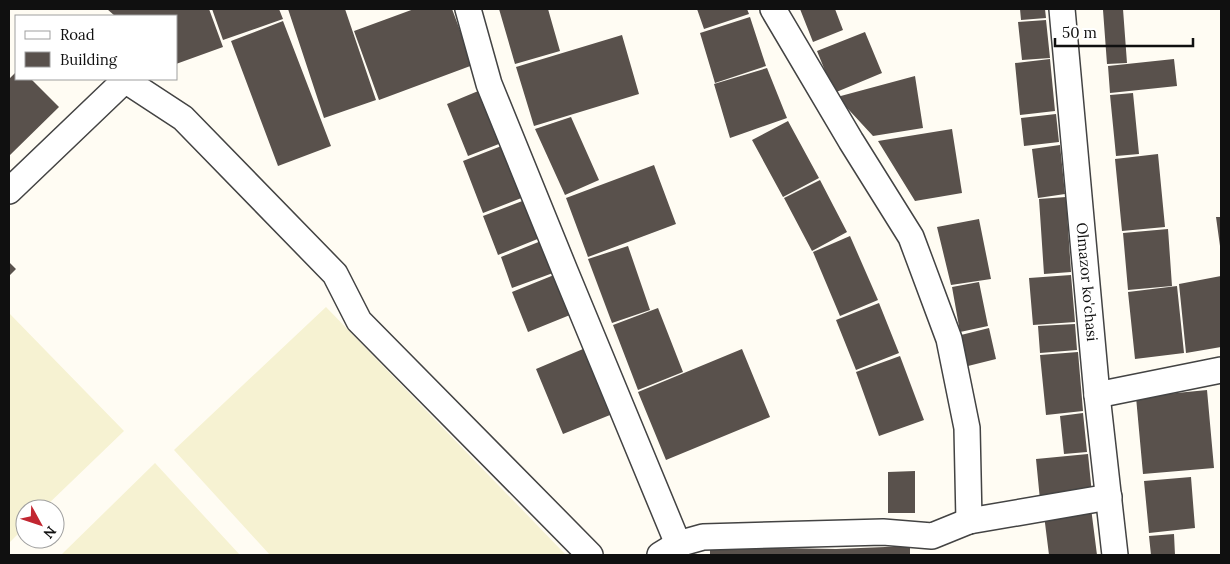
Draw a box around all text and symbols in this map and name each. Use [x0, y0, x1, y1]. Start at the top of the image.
legend [15, 15, 178, 80]
scale bar [1055, 15, 1192, 47]
text: 50 m [1062, 23, 1097, 42]
text: Road [60, 25, 95, 44]
text: Building [60, 50, 118, 69]
street label: Olmazor ko'chasi [1072, 222, 1102, 342]
north arrow [15, 499, 65, 549]
text: N [39, 522, 60, 542]

